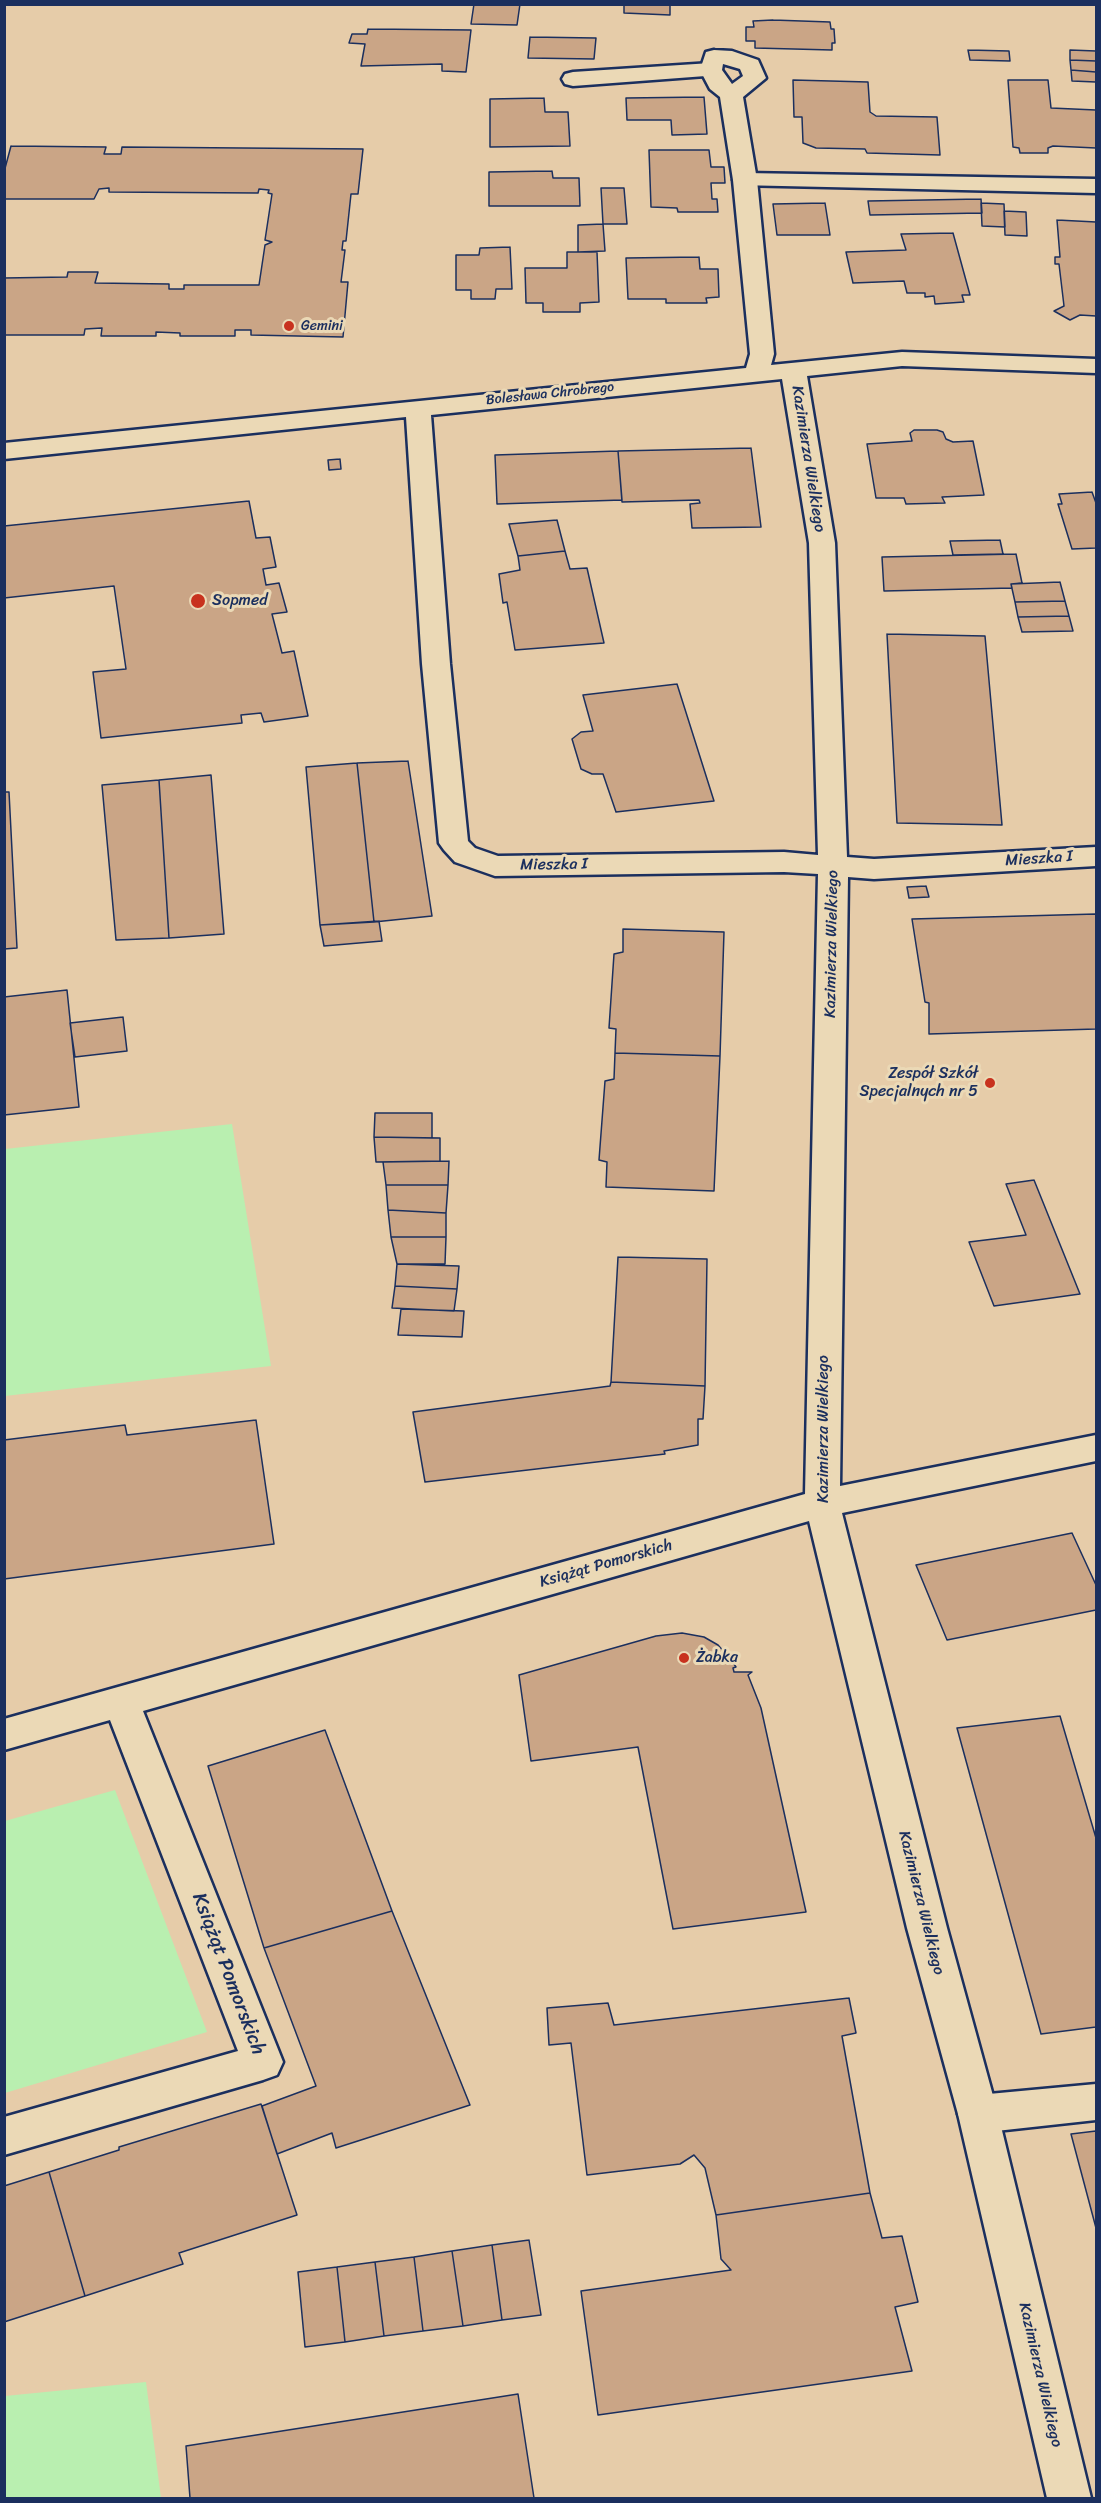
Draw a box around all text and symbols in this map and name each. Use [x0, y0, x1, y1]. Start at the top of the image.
place label: Gemini [301, 318, 343, 334]
marker: Gemini [282, 319, 296, 333]
street label: Bolesława Chrobrego [485, 379, 615, 409]
street label: Kazimierza Wielkiego [787, 384, 829, 534]
place label: Sopmed [212, 591, 268, 611]
marker: Sopmed [189, 592, 207, 610]
street label: Mieszka I [1005, 847, 1073, 871]
street label: Mieszka I [520, 855, 588, 875]
street label: Kazimierza Wielkiego [821, 870, 843, 1018]
place label: Zespół Szkół Specjalnych nr 5 [860, 1064, 978, 1102]
marker: Zespół Szkół Specjalnych nr 5 [983, 1076, 997, 1090]
street label: Kazimierza Wielkiego [814, 1355, 834, 1503]
street label: Książąt Pomorskich [538, 1536, 674, 1592]
place label: Żabka [696, 1648, 738, 1668]
marker: Żabka [677, 1651, 691, 1665]
street label: Kazimierza Wielkiego [894, 1829, 948, 1977]
street label: Książąt Pomorskich [186, 1890, 270, 2058]
street label: Kazimierza Wielkiego [1014, 2301, 1066, 2449]

